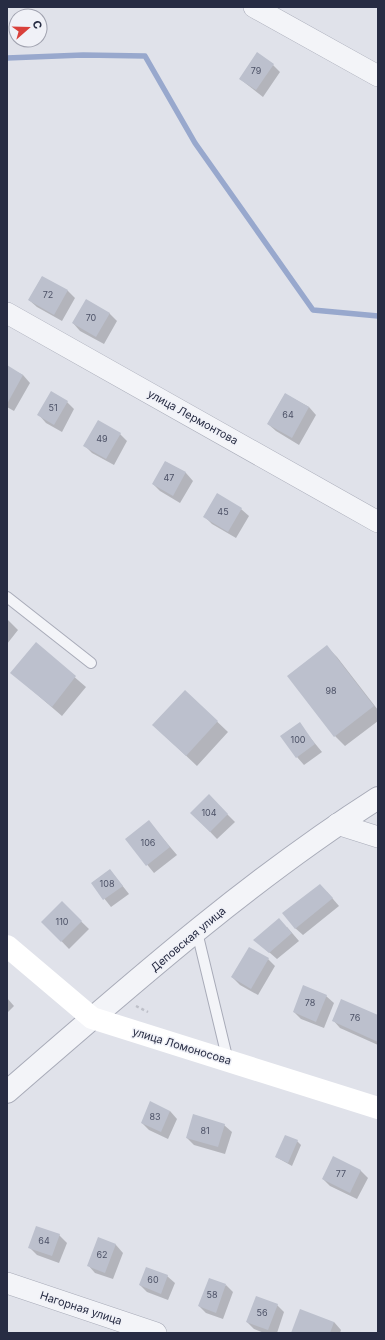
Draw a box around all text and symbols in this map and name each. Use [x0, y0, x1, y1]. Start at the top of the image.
north arrow [8, 8, 48, 48]
text: С [29, 18, 45, 31]
house number: 79 [251, 65, 262, 76]
house number: 72 [43, 289, 53, 300]
house number: 70 [86, 312, 97, 323]
street label: улица Лермонтова [145, 386, 241, 448]
house number: 51 [48, 402, 58, 413]
house number: 64 [282, 409, 294, 420]
house number: 49 [96, 433, 108, 444]
house number: 47 [164, 472, 174, 483]
house number: 45 [217, 506, 229, 517]
house number: 98 [325, 685, 337, 696]
house number: 100 [290, 734, 306, 745]
house number: 104 [201, 807, 217, 818]
house number: 106 [141, 837, 156, 848]
house number: 108 [100, 878, 115, 889]
street label: Деповская улица [148, 904, 228, 974]
house number: 110 [56, 916, 69, 927]
house number: 78 [305, 997, 316, 1008]
house number: 76 [350, 1012, 361, 1023]
street label: улица Ломоносова [131, 1024, 233, 1068]
house number: 83 [149, 1111, 161, 1122]
house number: 81 [200, 1125, 210, 1136]
house number: 77 [336, 1168, 346, 1179]
house number: 64 [38, 1235, 50, 1246]
house number: 62 [96, 1249, 108, 1260]
house number: 60 [147, 1274, 159, 1285]
street label: Нагорная улица [38, 1288, 124, 1328]
house number: 58 [206, 1289, 218, 1300]
house number: 56 [256, 1307, 268, 1318]

